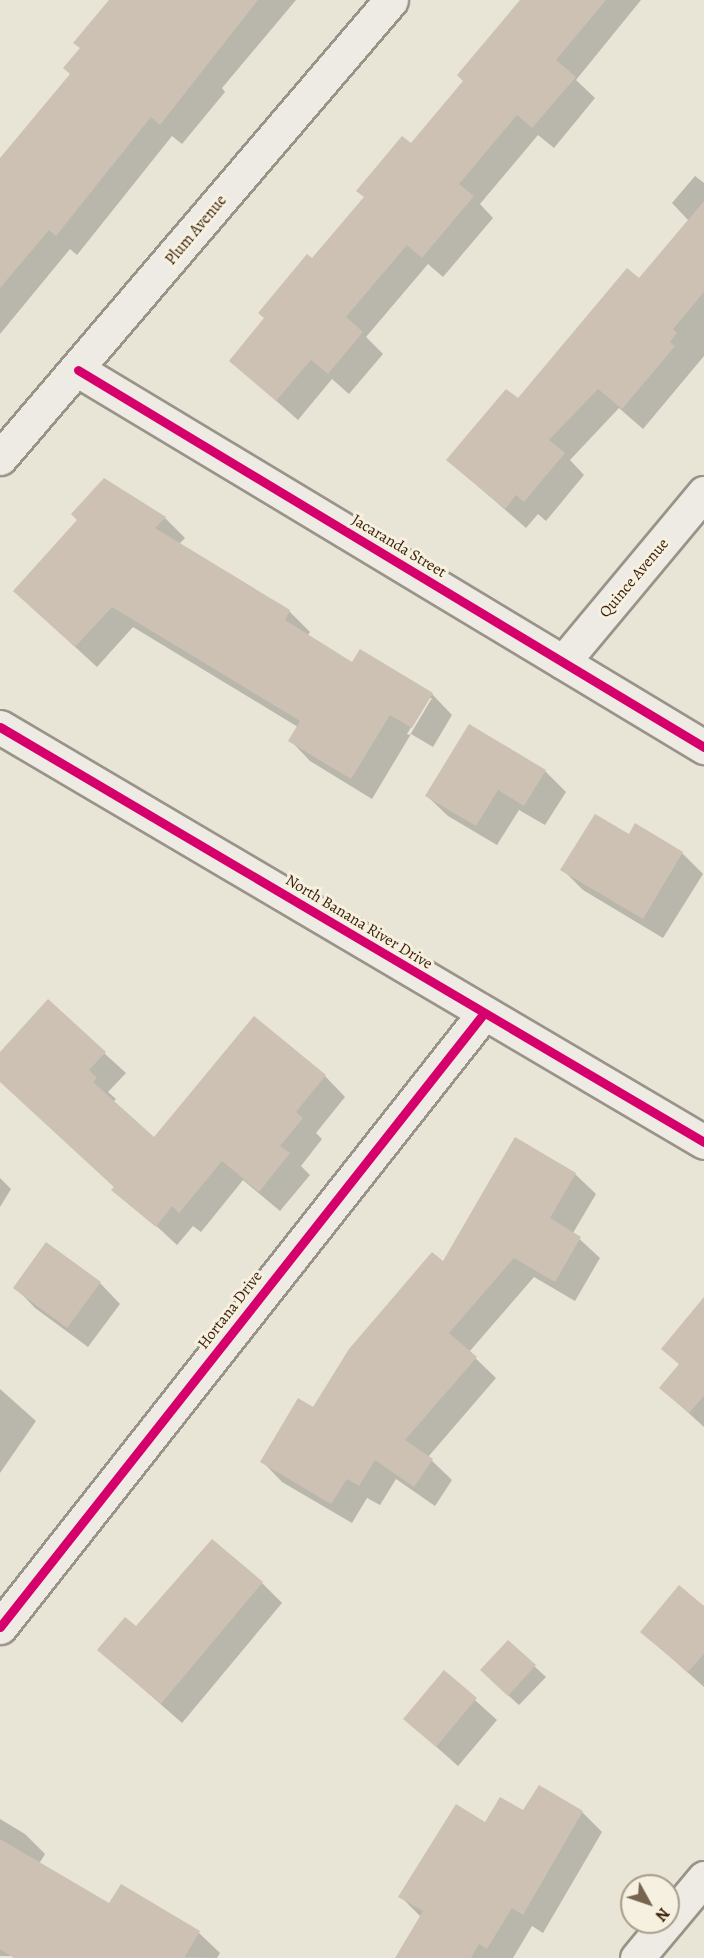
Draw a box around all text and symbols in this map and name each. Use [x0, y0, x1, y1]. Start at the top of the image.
street label: Plum Avenue [161, 191, 231, 269]
street label: Jacaranda Street [348, 510, 450, 582]
street label: Quince Avenue [595, 534, 673, 622]
street label: North Banana River Drive [282, 870, 436, 974]
street label: Hortana Drive [194, 1267, 266, 1353]
north arrow [620, 1874, 680, 1934]
text: N [650, 1903, 674, 1926]

